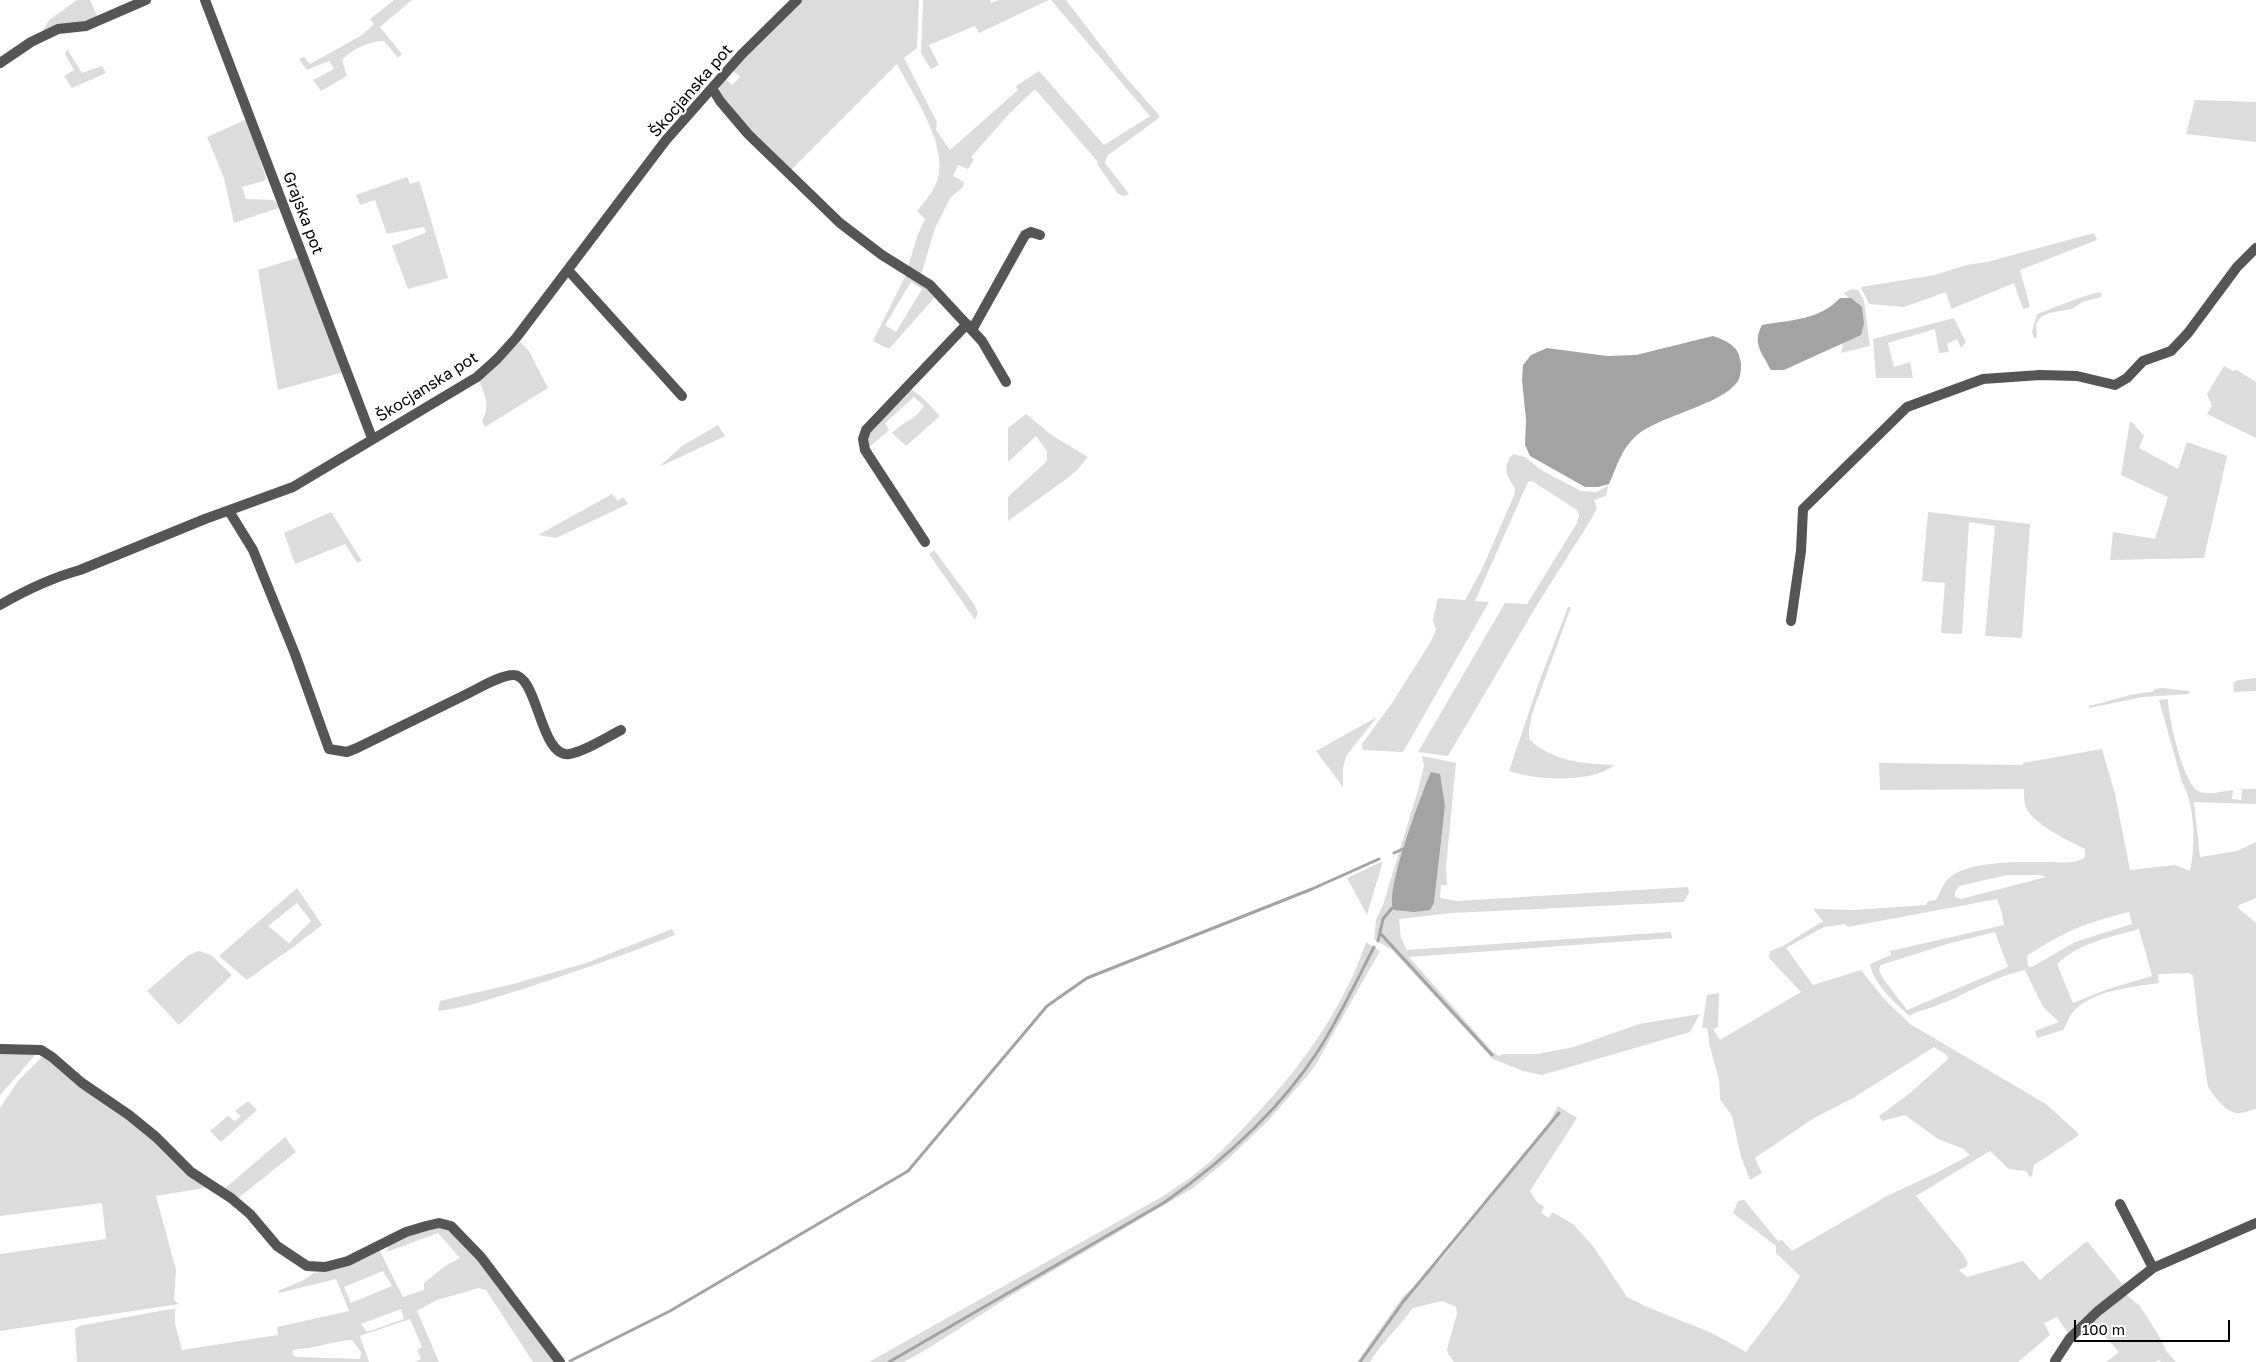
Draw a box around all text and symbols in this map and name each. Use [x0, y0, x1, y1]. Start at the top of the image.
street label: Škocjanska pot [645, 41, 737, 141]
street label: Grajska pot [278, 169, 328, 257]
street label: Škocjanska pot [372, 348, 482, 426]
scale bar [2076, 1310, 2232, 1342]
text: 100 m [2082, 1320, 2125, 1338]

